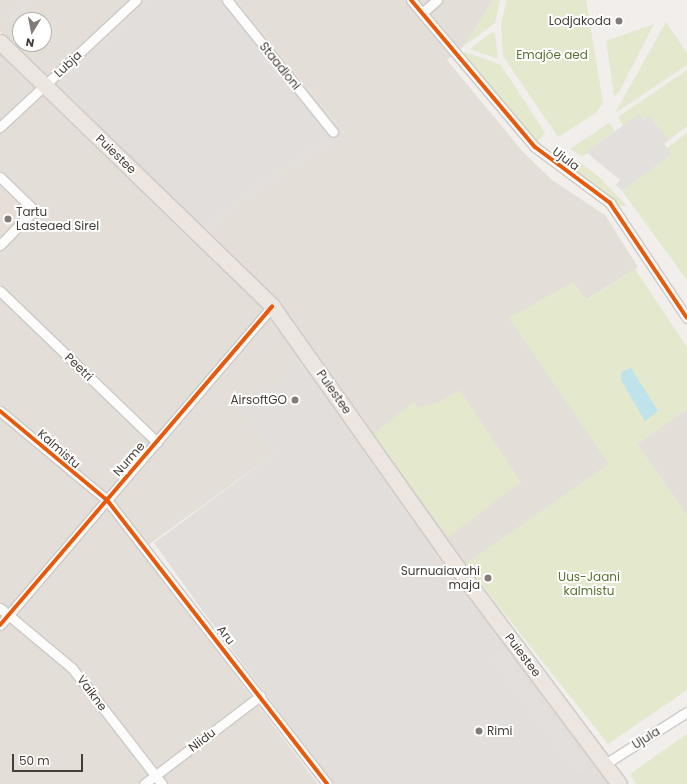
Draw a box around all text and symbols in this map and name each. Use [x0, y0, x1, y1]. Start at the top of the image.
north arrow [12, 12, 52, 52]
place label: Lodjakoda [549, 14, 611, 28]
marker: Lodjakoda [614, 16, 624, 26]
text: N [25, 34, 36, 51]
street label: Staadioni [256, 39, 304, 93]
street label: Lubja [51, 48, 85, 80]
park label: Emajõe aed [516, 48, 588, 62]
street label: Puiestee [93, 131, 139, 177]
street label: Ujula [550, 144, 582, 174]
place label: Tartu Lasteaed Sirel [16, 205, 99, 233]
marker: Tartu Lasteaed Sirel [3, 214, 13, 224]
street label: Peetri [62, 350, 96, 384]
street label: Puiestee [314, 367, 354, 417]
place label: AirsoftGO [230, 393, 287, 407]
marker: AirsoftGO [290, 395, 300, 405]
street label: Kalmistu [35, 427, 83, 471]
street label: Nurme [110, 439, 148, 479]
place label: Surnuaiavahi maja [401, 564, 480, 592]
park label: Uus-Jaani kalmistu [558, 570, 620, 598]
marker: Surnuaiavahi maja [483, 573, 493, 583]
street label: Aru [214, 623, 238, 647]
street label: Puiestee [502, 630, 544, 680]
street label: Vaikne [74, 673, 110, 713]
place label: Rimi [487, 724, 513, 738]
street label: Ujula [630, 724, 662, 752]
street label: Niidu [186, 725, 218, 755]
marker: Rimi [474, 726, 484, 736]
scale bar [14, 746, 85, 772]
text: 50 m [19, 752, 50, 769]

